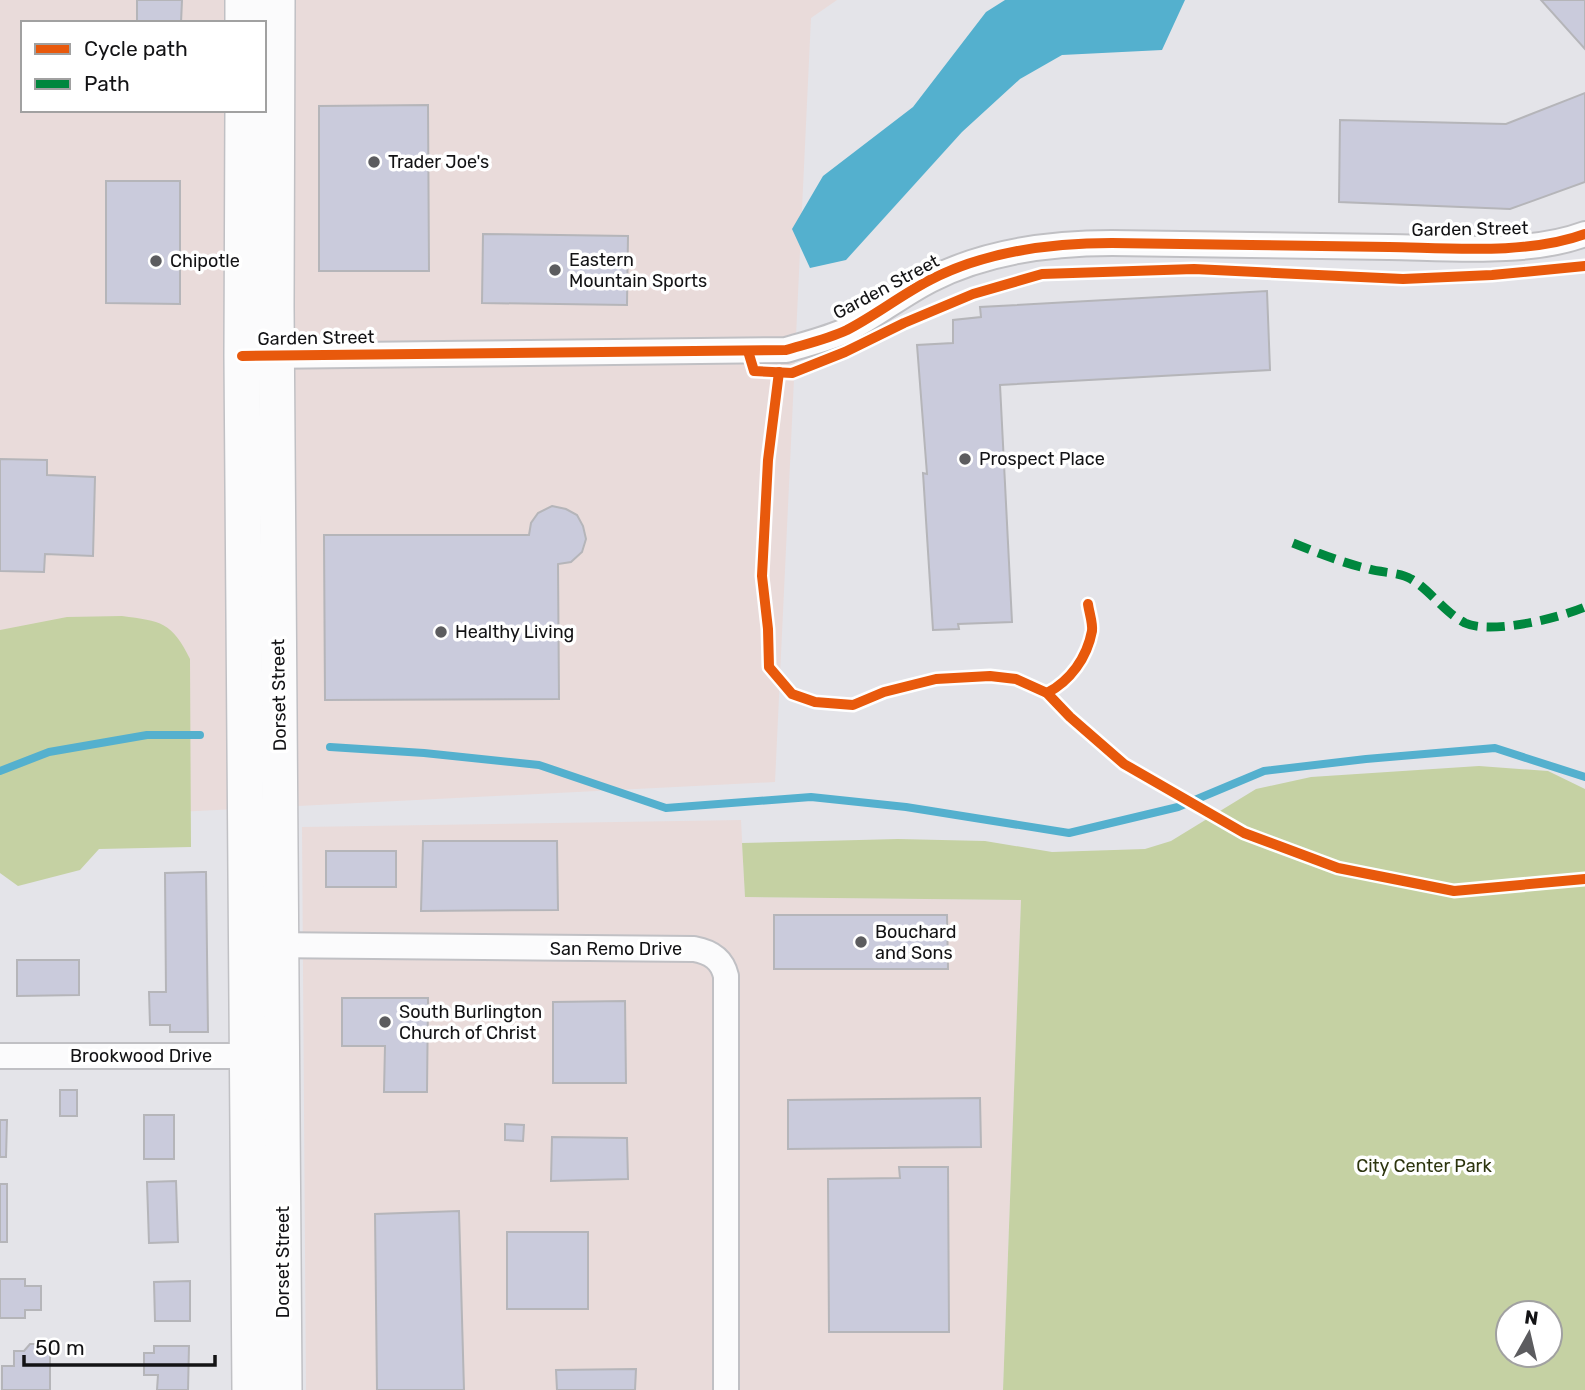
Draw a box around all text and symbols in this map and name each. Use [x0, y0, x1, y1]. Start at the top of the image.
legend [21, 21, 266, 112]
text: Cycle path [84, 36, 188, 61]
text: Path [84, 71, 130, 96]
place label: Trader Joe's [388, 151, 489, 173]
marker: Trader Joe's [366, 154, 382, 170]
street label: Garden Street [1411, 217, 1529, 241]
place label: Eastern Mountain Sports [569, 249, 707, 292]
place label: Chipotle [170, 250, 240, 272]
street label: Garden Street [829, 250, 943, 324]
marker: Chipotle [148, 253, 164, 269]
marker: Eastern Mountain Sports [547, 262, 563, 278]
street label: Garden Street [257, 326, 375, 350]
place label: Prospect Place [979, 448, 1105, 470]
marker: Prospect Place [957, 451, 973, 467]
place label: Healthy Living [455, 621, 574, 643]
marker: Healthy Living [433, 624, 449, 640]
street label: Dorset Street [267, 639, 291, 751]
place label: Bouchard and Sons [875, 921, 956, 964]
marker: Bouchard and Sons [853, 934, 869, 950]
street label: San Remo Drive [550, 938, 682, 960]
place label: South Burlington Church of Christ [399, 1001, 542, 1044]
marker: South Burlington Church of Christ [377, 1014, 393, 1030]
street label: Brookwood Drive [70, 1045, 212, 1067]
park label: City Center Park [1356, 1155, 1492, 1177]
street label: Dorset Street [272, 1206, 294, 1318]
north arrow [1494, 1299, 1564, 1369]
text: N [1523, 1305, 1540, 1330]
scale bar [24, 1324, 215, 1368]
text: 50 m [35, 1335, 85, 1360]

